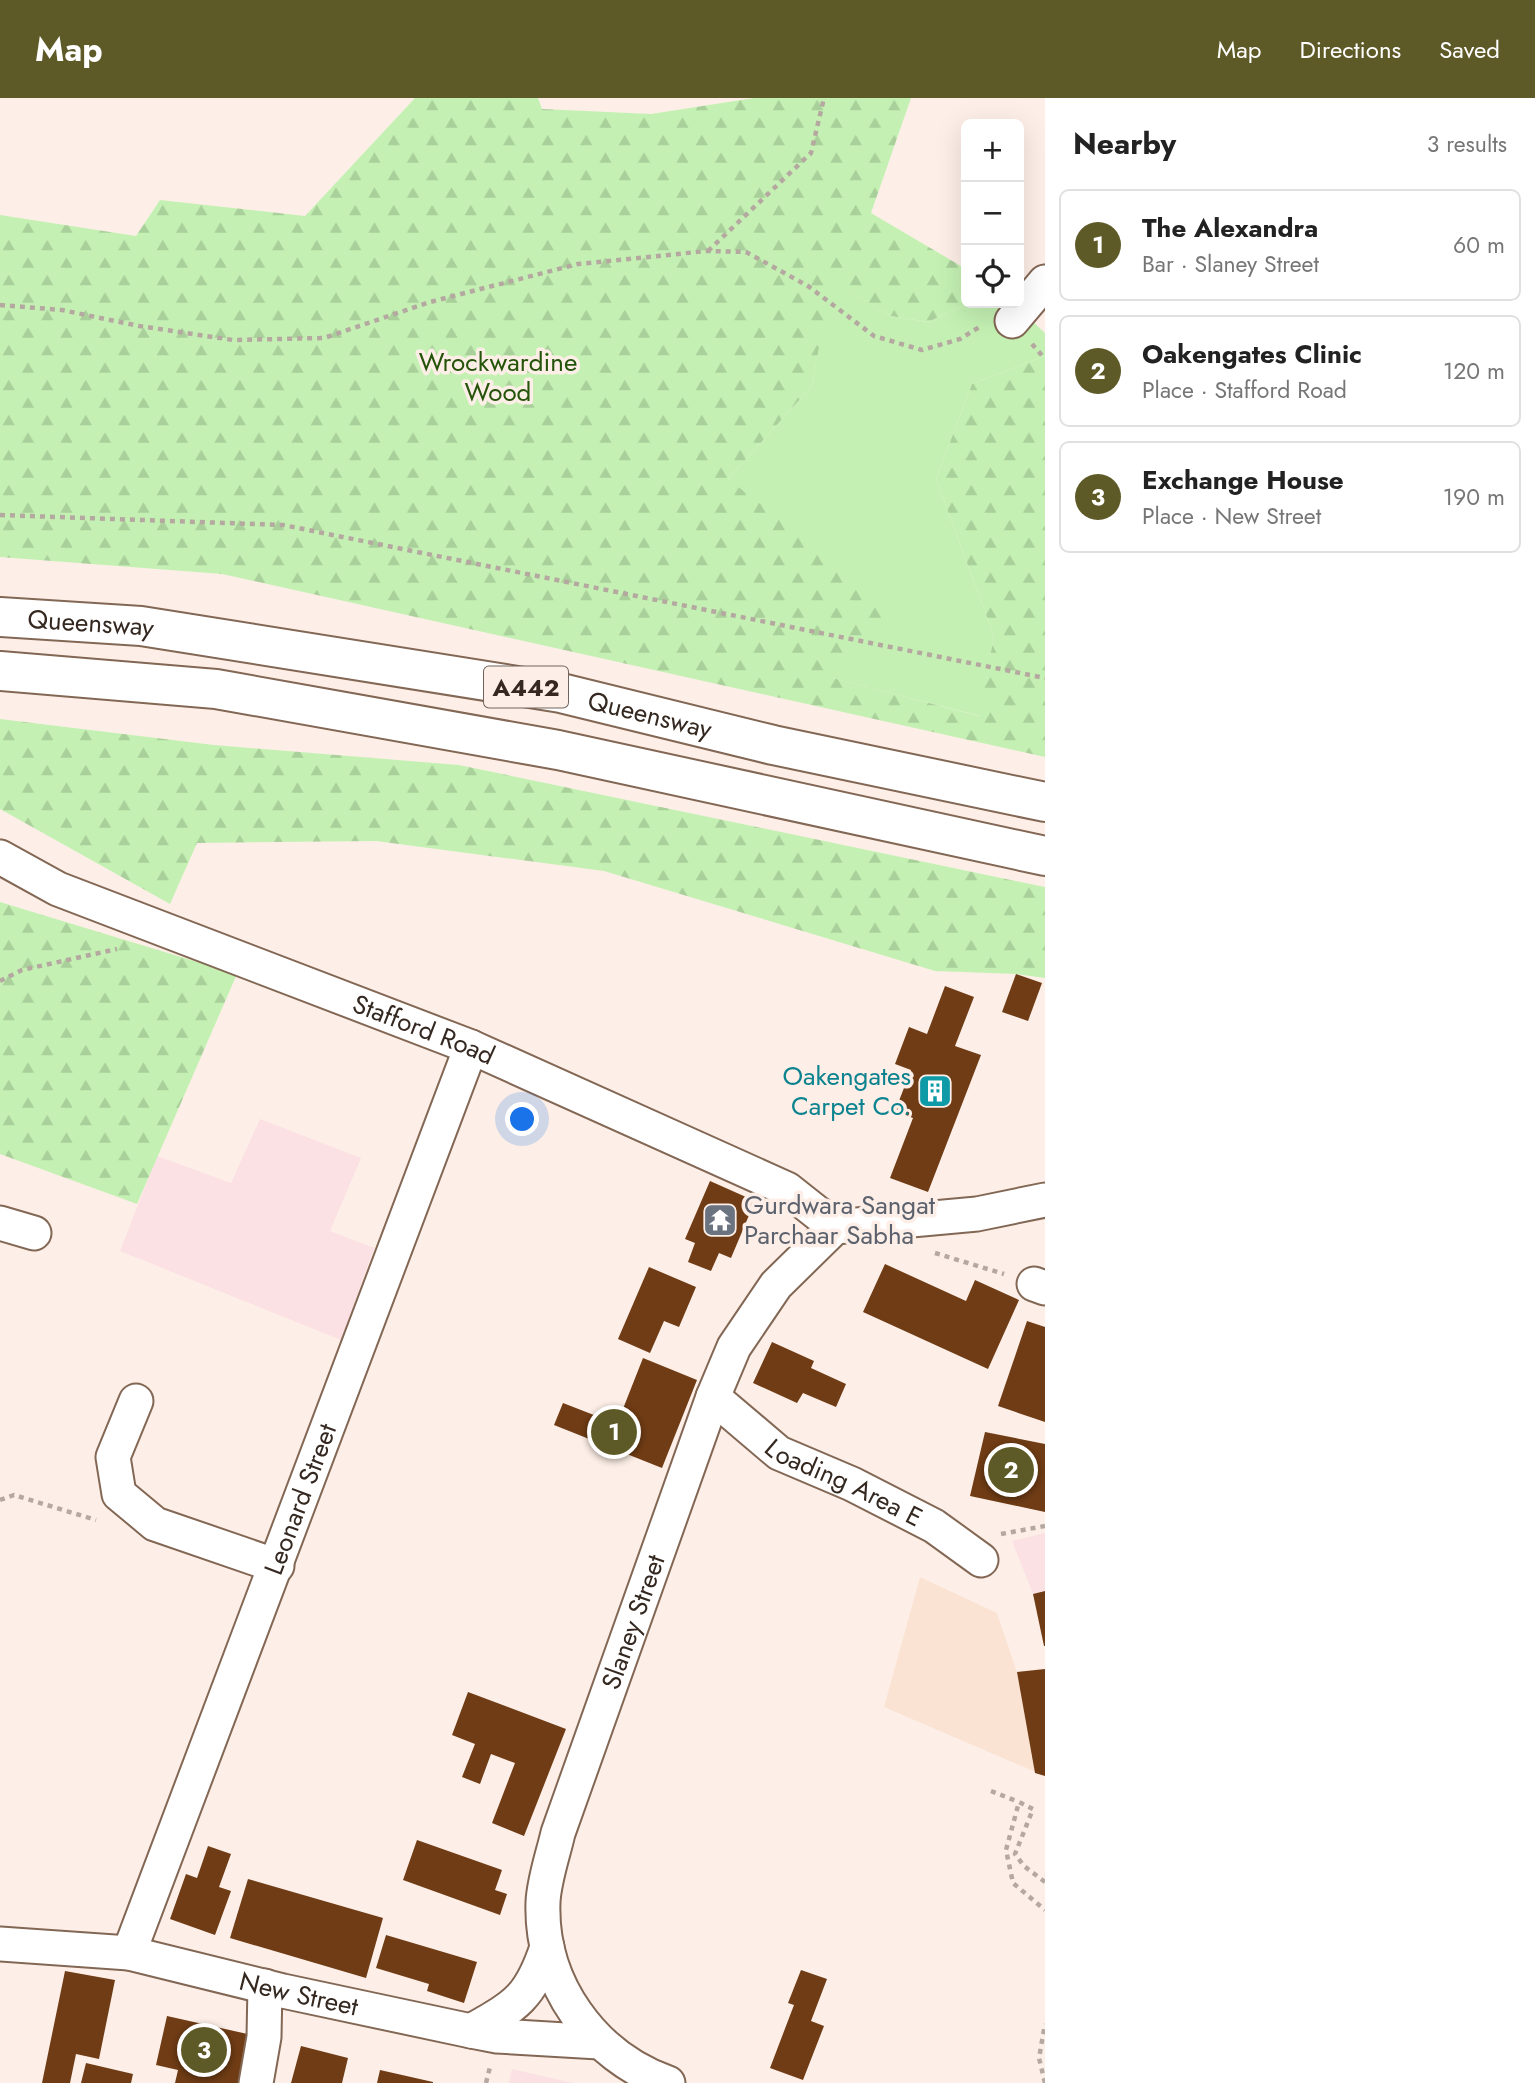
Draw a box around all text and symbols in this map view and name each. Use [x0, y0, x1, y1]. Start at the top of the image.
text: Map [35, 26, 103, 73]
text: Map [1217, 32, 1262, 67]
text: Directions [1300, 32, 1401, 67]
text: Saved [1439, 32, 1500, 67]
map controls [961, 119, 1024, 308]
button: + [961, 119, 1024, 182]
text: Nearby [1073, 122, 1176, 165]
text: 3 results [1427, 127, 1507, 161]
button: − [961, 182, 1024, 245]
text: The Alexandra [1142, 209, 1318, 247]
text: 1 [1092, 228, 1104, 262]
text: 60 m [1453, 228, 1505, 262]
button: locate [961, 245, 1024, 308]
text: Bar · Slaney Street [1142, 247, 1319, 281]
text: Oakengates Clinic [1142, 335, 1362, 373]
park label: Wrockwardine Wood [419, 343, 577, 411]
text: 2 [1090, 354, 1106, 388]
text: 120 m [1443, 354, 1505, 388]
text: Place · Stafford Road [1142, 373, 1347, 407]
text: Exchange House [1142, 461, 1344, 499]
text: 3 [1091, 480, 1105, 514]
text: 190 m [1443, 480, 1505, 514]
text: Place · New Street [1142, 499, 1321, 533]
street label: Queensway [26, 600, 157, 647]
road number: A442 [484, 666, 568, 708]
street label: Queensway [584, 681, 716, 748]
street label: Stafford Road [347, 984, 501, 1074]
place label: Oakengates Carpet Co. [782, 1057, 911, 1125]
building icon: Oakengates Carpet Co. [916, 1072, 954, 1110]
your location [505, 1102, 539, 1136]
place label: Gurdwara Sangat Parchaar Sabha [744, 1186, 936, 1254]
temple icon: Gurdwara Sangat Parchaar Sabha [701, 1201, 739, 1239]
pin: 1 [591, 1406, 637, 1458]
street label: Leonard Street [254, 1417, 346, 1580]
street label: Loading Area E [756, 1430, 929, 1536]
pin: 2 [988, 1444, 1034, 1496]
street label: Slaney Street [592, 1549, 675, 1695]
street label: New Street [235, 1962, 362, 2026]
pin: 3 [181, 2024, 227, 2076]

